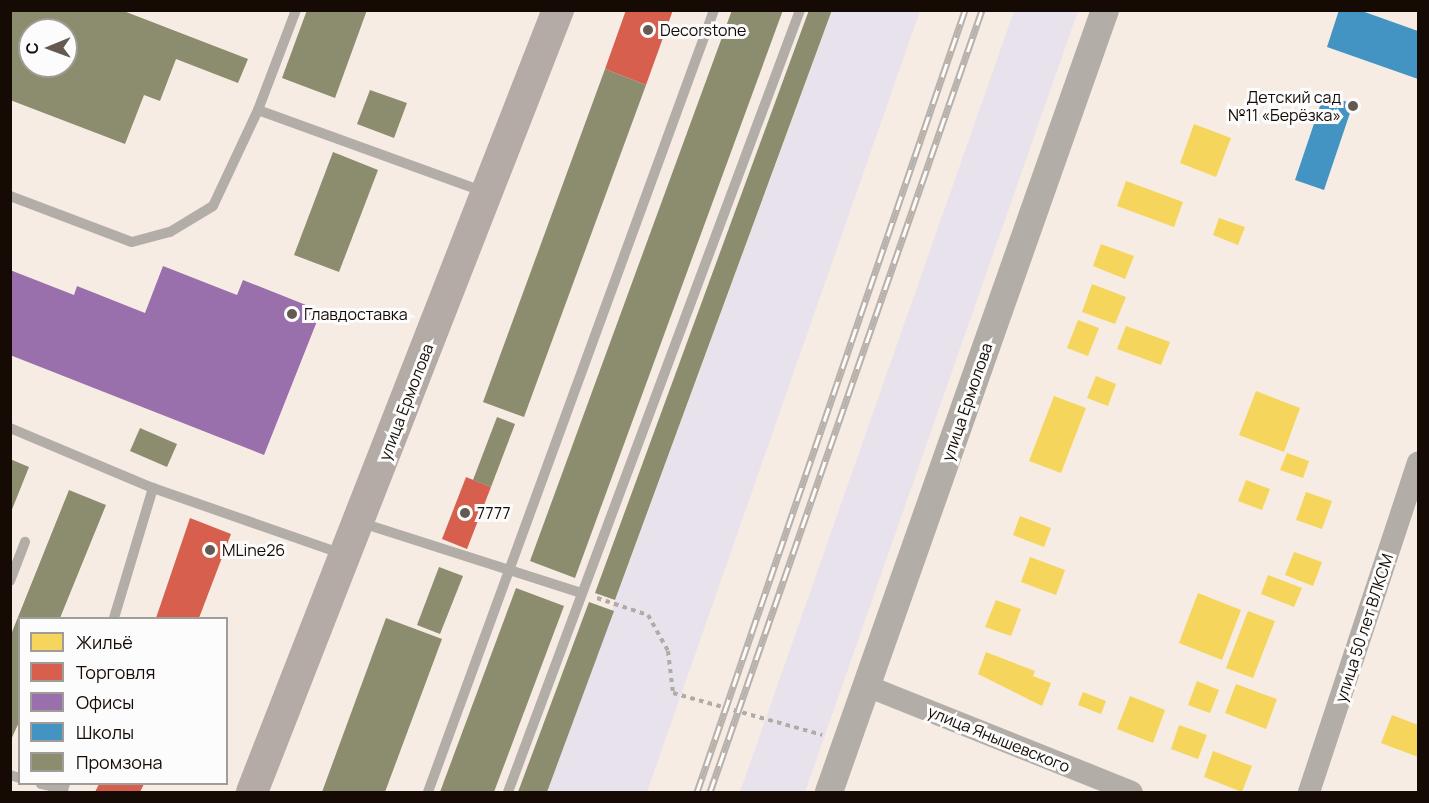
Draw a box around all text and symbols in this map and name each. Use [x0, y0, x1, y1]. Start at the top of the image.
north arrow [18, 18, 78, 78]
place label: Decorstone [660, 20, 746, 40]
marker: Decorstone [641, 23, 655, 37]
text: С [21, 42, 43, 54]
place label: Детский сад №11 «Берёзка» [1228, 87, 1341, 125]
marker: Детский сад №11 «Берёзка» [1346, 99, 1360, 113]
place label: Главдоставка [304, 304, 408, 324]
marker: Главдоставка [285, 307, 299, 321]
street label: улица Ермолова [938, 340, 996, 464]
street label: улица Ермолова [375, 341, 437, 463]
place label: 7777 [477, 503, 510, 523]
marker: 7777 [458, 506, 472, 520]
place label: MLine26 [222, 540, 285, 560]
marker: MLine26 [203, 543, 217, 557]
street label: улица 50 лет ВЛКСМ [1331, 551, 1397, 705]
legend [18, 617, 228, 785]
text: Жильё [76, 630, 133, 654]
text: Торговля [76, 660, 155, 684]
text: Офисы [76, 690, 134, 714]
street label: улица Янышевского [925, 702, 1073, 776]
text: Школы [76, 720, 134, 744]
text: Промзона [76, 750, 163, 774]

